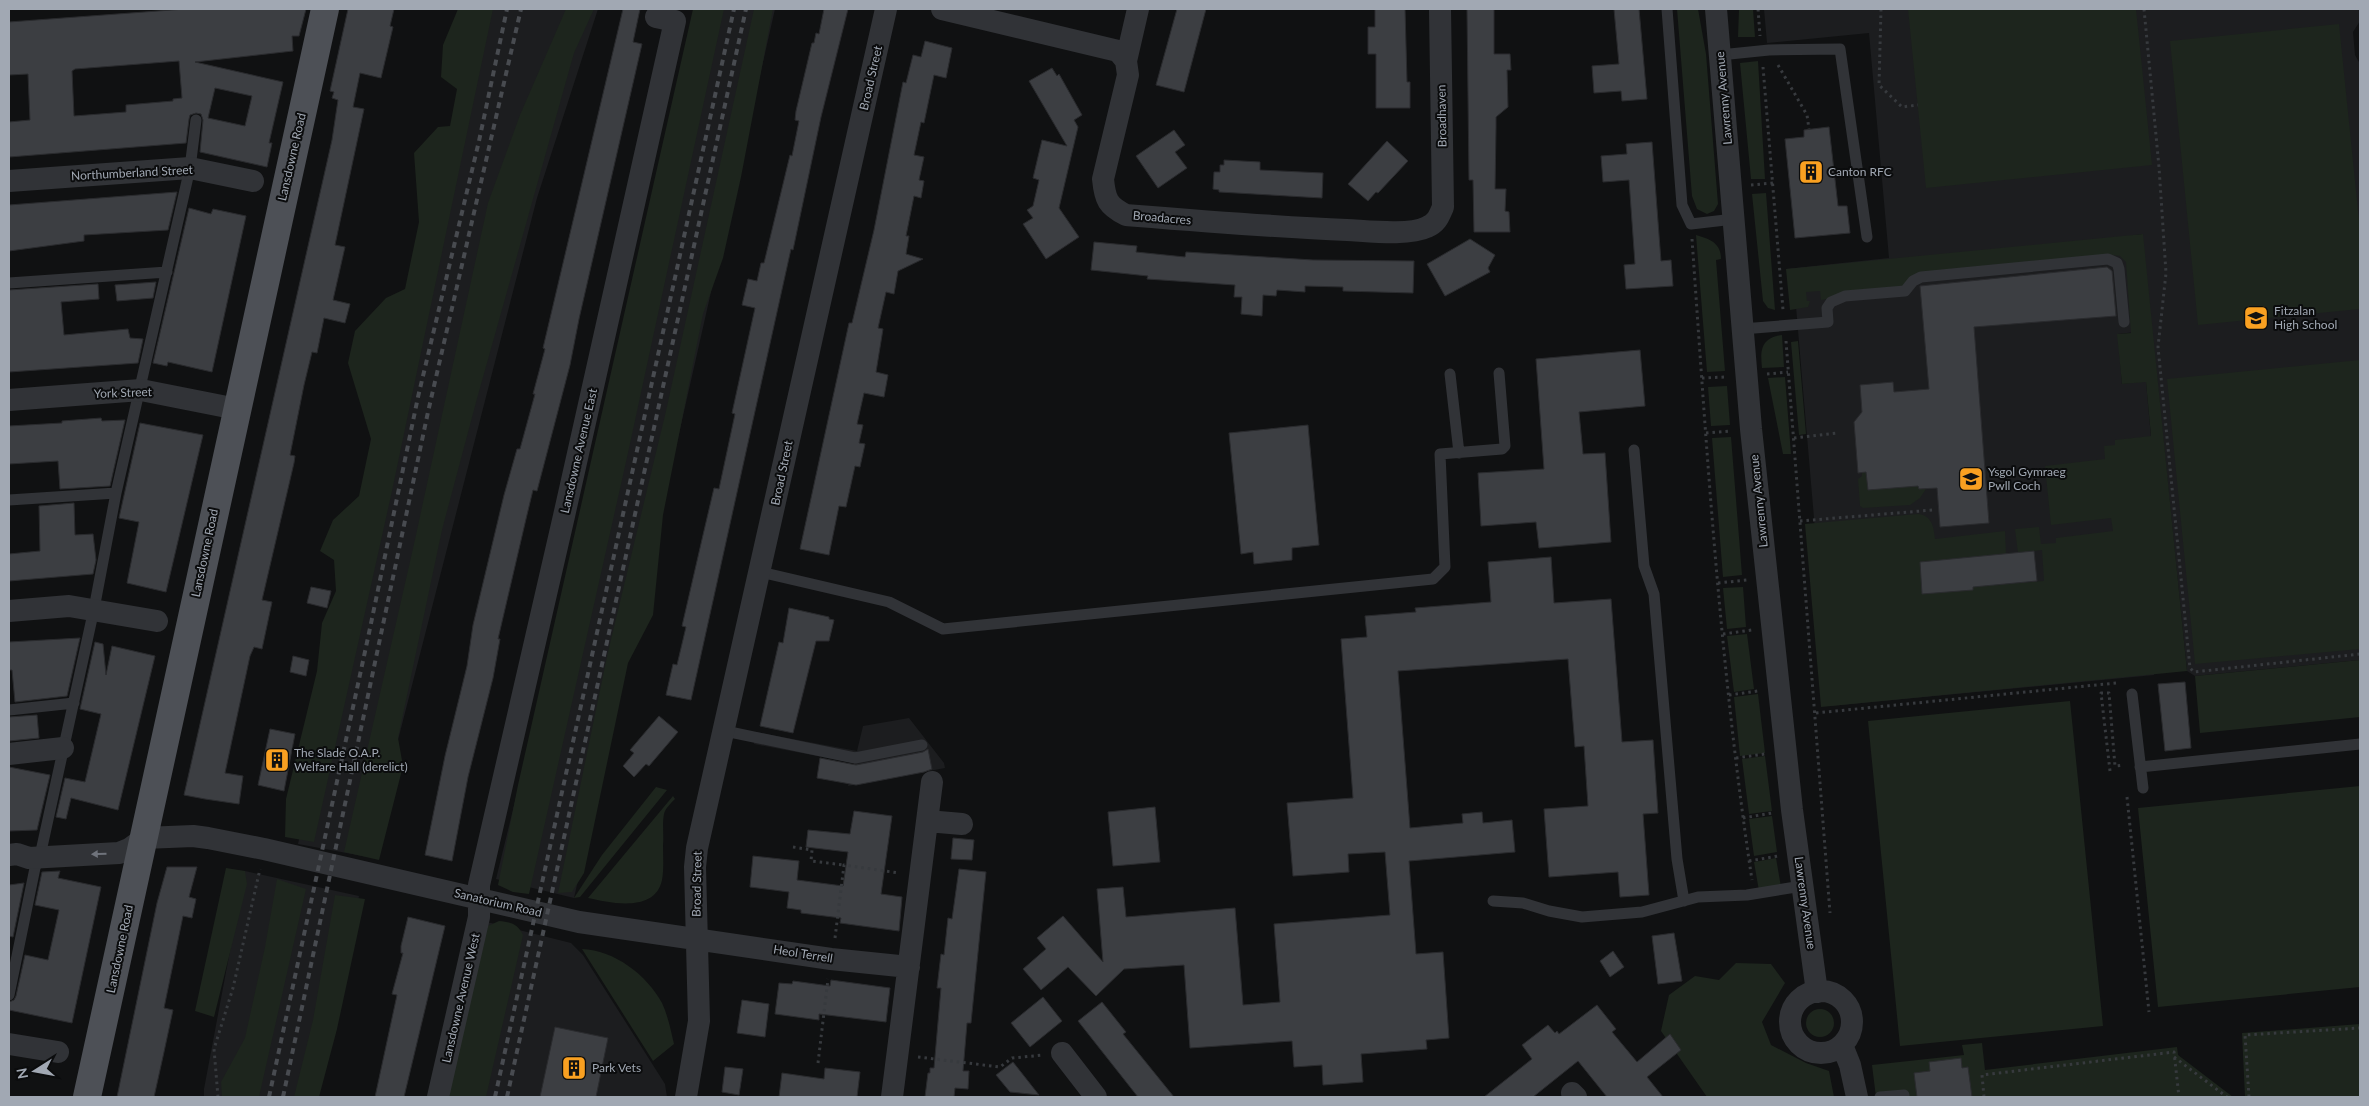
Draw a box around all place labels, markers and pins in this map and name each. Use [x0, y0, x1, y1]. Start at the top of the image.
building icon: Canton RFC [1798, 159, 1824, 185]
place label: Canton RFC [1828, 164, 1892, 179]
place label: Fitzalan High School [2274, 303, 2337, 332]
school or university icon: Fitzalan High School [2243, 305, 2269, 331]
place label: Ysgol Gymraeg Pwll Coch [1988, 464, 2066, 493]
school or university icon: Ysgol Gymraeg Pwll Coch [1958, 466, 1984, 492]
place label: The Slade O.A.P. Welfare Hall (derelict) [294, 745, 408, 774]
building icon: The Slade O.A.P. Welfare Hall (derelict) [264, 747, 290, 773]
building icon: Park Vets [561, 1055, 587, 1081]
place label: Park Vets [592, 1060, 641, 1075]

